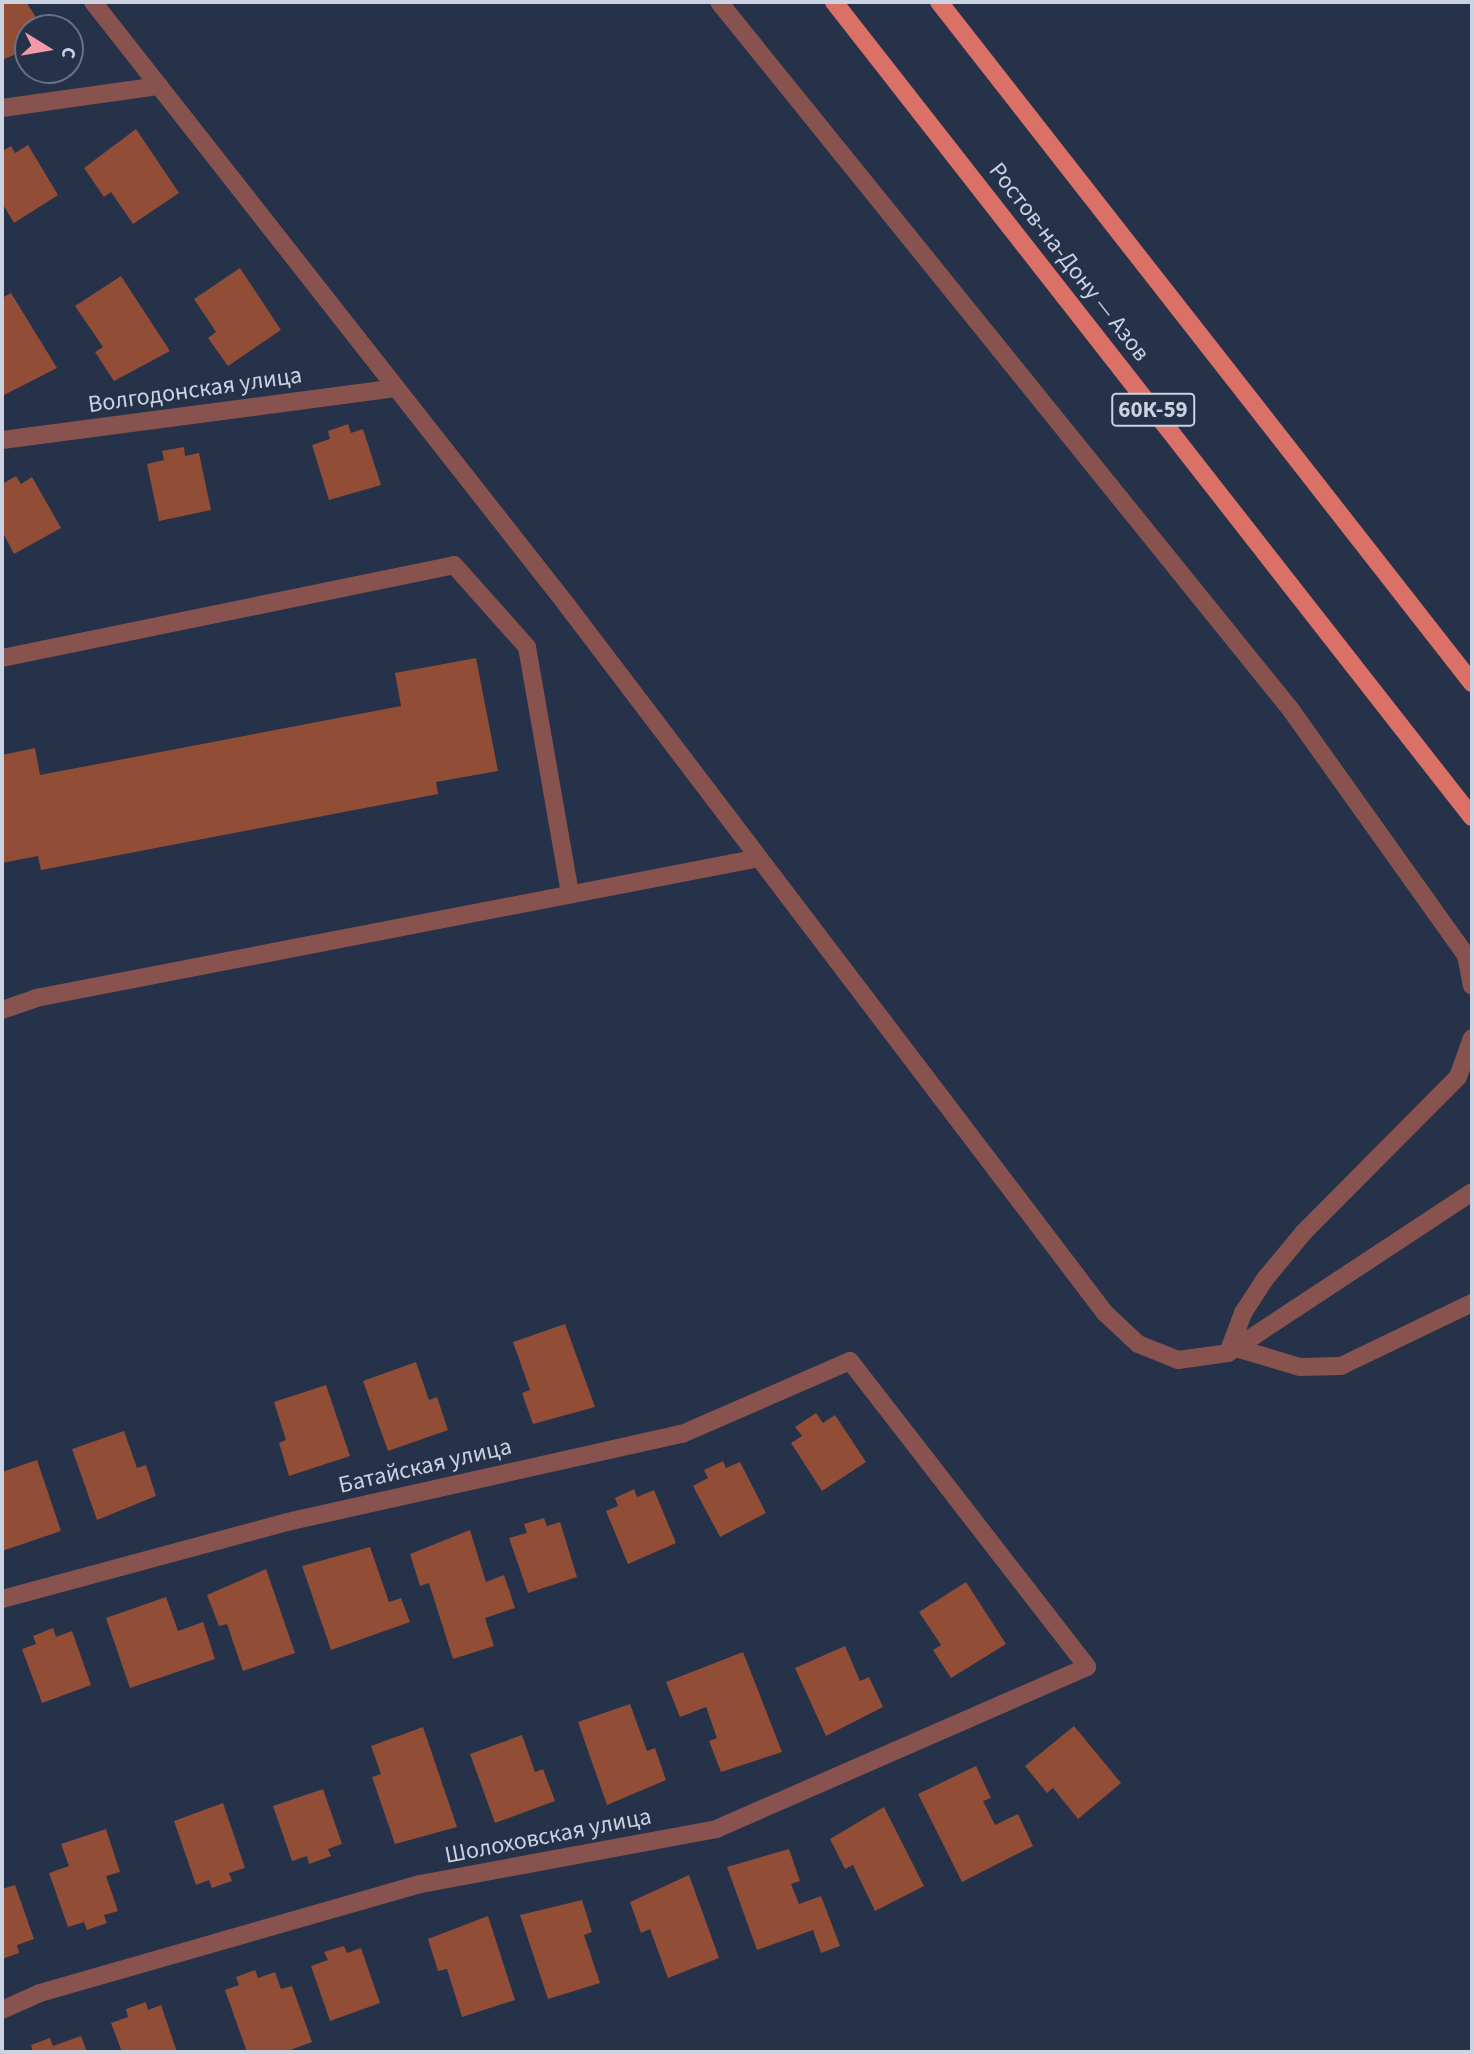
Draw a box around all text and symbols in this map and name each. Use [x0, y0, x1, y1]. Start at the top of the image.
north arrow [14, 14, 84, 84]
text: С [54, 45, 82, 61]
street label: Ростов-на-Дону — Азов [983, 157, 1155, 367]
street label: Волгодонская улица [86, 361, 304, 419]
road number: 60К-59 [1111, 390, 1195, 430]
street label: Батайская улица [336, 1432, 514, 1500]
street label: Шолоховская улица [442, 1802, 654, 1870]

